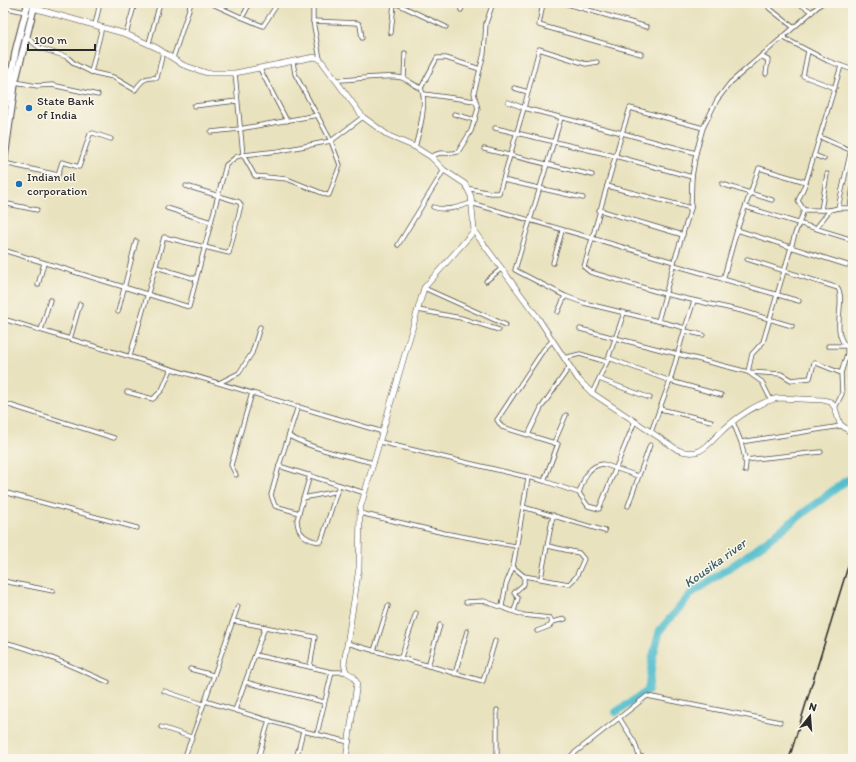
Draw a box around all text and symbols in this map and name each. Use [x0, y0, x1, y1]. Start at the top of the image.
scale bar [28, 26, 95, 52]
text: 100 m [34, 33, 67, 47]
place label: State Bank of India [37, 94, 95, 122]
marker: State Bank of India [24, 103, 34, 113]
place label: Indian oil corporation [27, 170, 87, 198]
marker: Indian oil corporation [14, 179, 24, 189]
water label: Kousika river [681, 534, 751, 591]
north arrow [790, 696, 830, 736]
text: N [807, 700, 818, 714]

